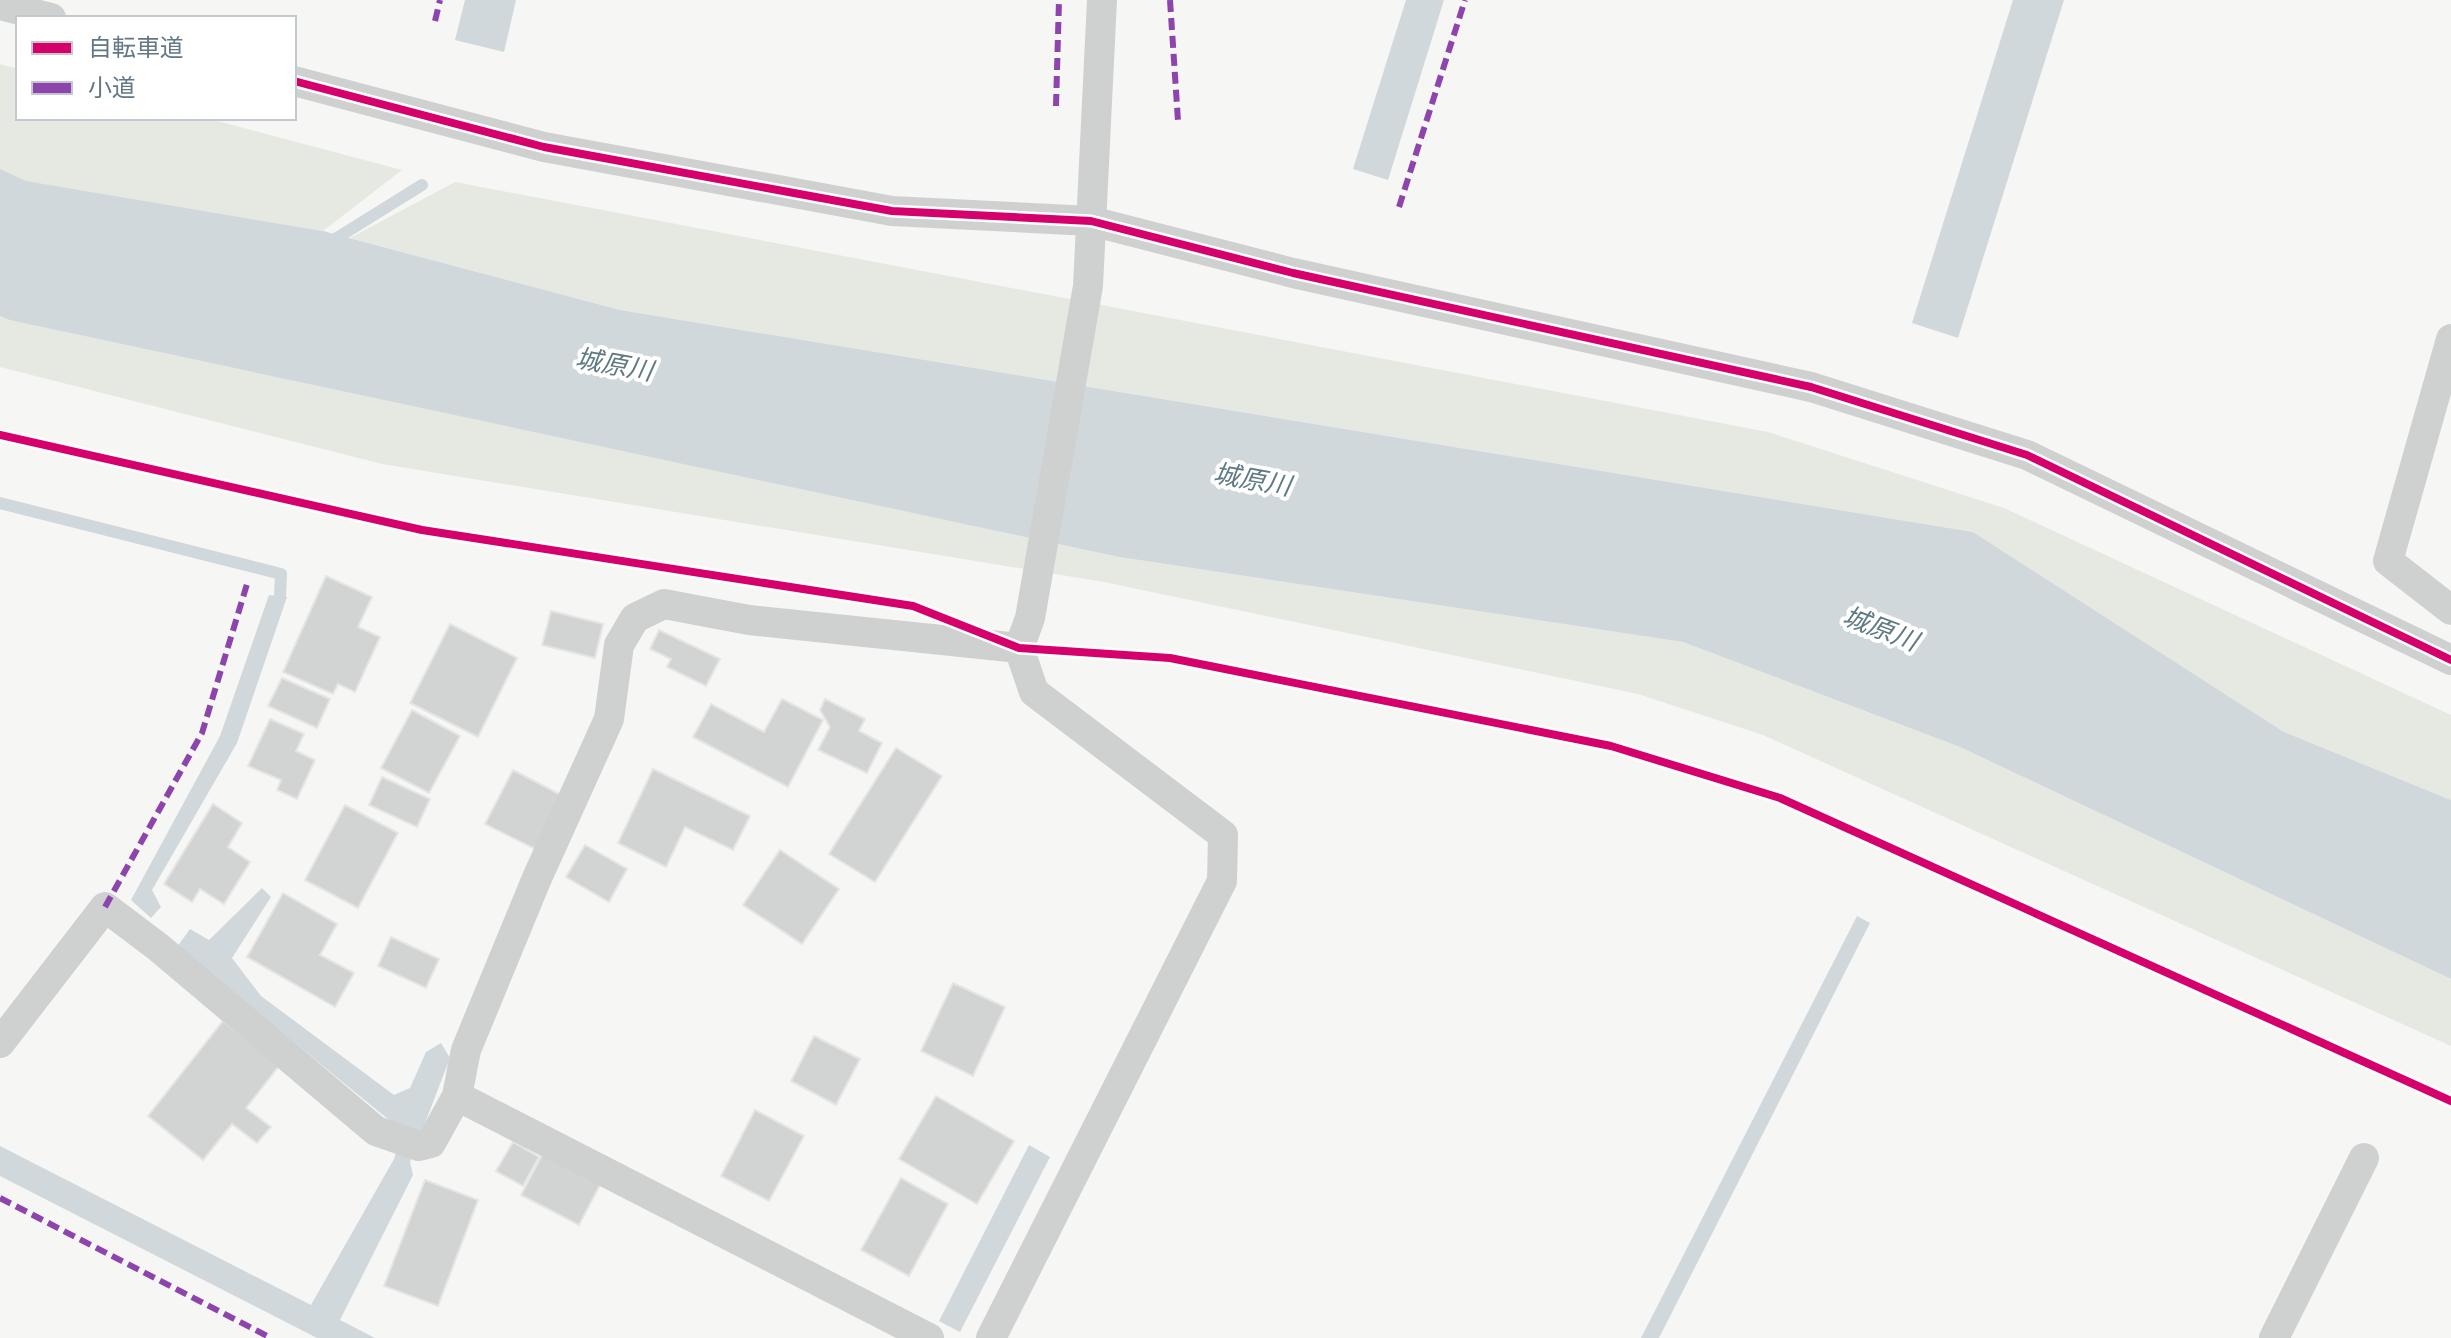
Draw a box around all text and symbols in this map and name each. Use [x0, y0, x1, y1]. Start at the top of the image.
legend [16, 16, 296, 120]
text: 自転車道 [88, 34, 184, 63]
text: 小道 [88, 74, 136, 103]
water label: 城原川 [573, 344, 658, 389]
water label: 城原川 [1211, 459, 1296, 504]
water label: 城原川 [1838, 602, 1925, 660]

